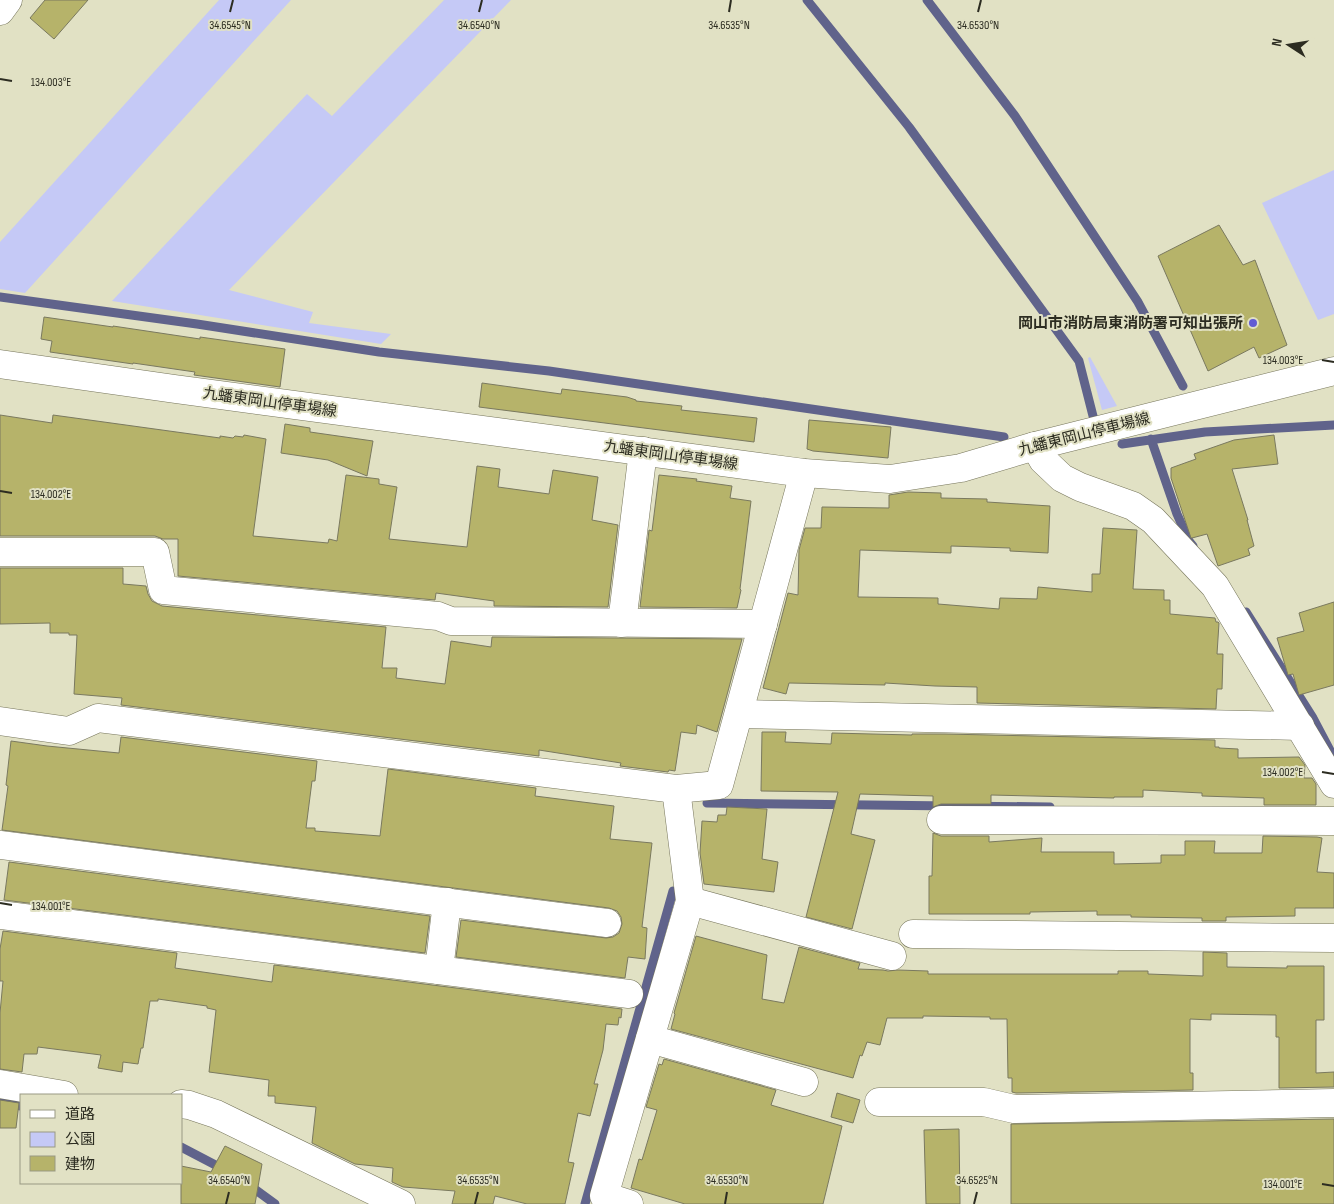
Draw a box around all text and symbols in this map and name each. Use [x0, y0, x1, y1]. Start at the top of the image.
text: 34.6545°N [209, 18, 251, 33]
text: 34.6540°N [458, 18, 500, 33]
text: 34.6535°N [708, 18, 750, 33]
text: 34.6530°N [957, 18, 999, 33]
north arrow [1264, 20, 1314, 70]
text: N [1268, 37, 1286, 48]
text: 134.003°E [31, 75, 71, 90]
place label: 岡山市消防局東消防署可知出張所 [1018, 314, 1243, 333]
marker: 岡山市消防局東消防署可知出張所 [1247, 317, 1259, 329]
text: 134.003°E [1263, 353, 1303, 368]
street label: 九蟠東岡山停車場線 [202, 384, 338, 421]
street label: 九蟠東岡山停車場線 [1016, 409, 1152, 460]
street label: 九蟠東岡山停車場線 [603, 437, 739, 474]
text: 134.002°E [31, 487, 71, 502]
text: 134.002°E [1263, 765, 1303, 780]
text: 134.001°E [31, 899, 71, 914]
legend [20, 1094, 182, 1184]
text: 道路 [65, 1105, 95, 1124]
text: 公園 [65, 1130, 95, 1149]
text: 建物 [65, 1155, 95, 1174]
text: 34.6540°N [208, 1173, 250, 1188]
text: 34.6535°N [457, 1173, 499, 1188]
text: 34.6530°N [706, 1173, 748, 1188]
text: 34.6525°N [956, 1173, 998, 1188]
text: 134.001°E [1263, 1177, 1303, 1192]

